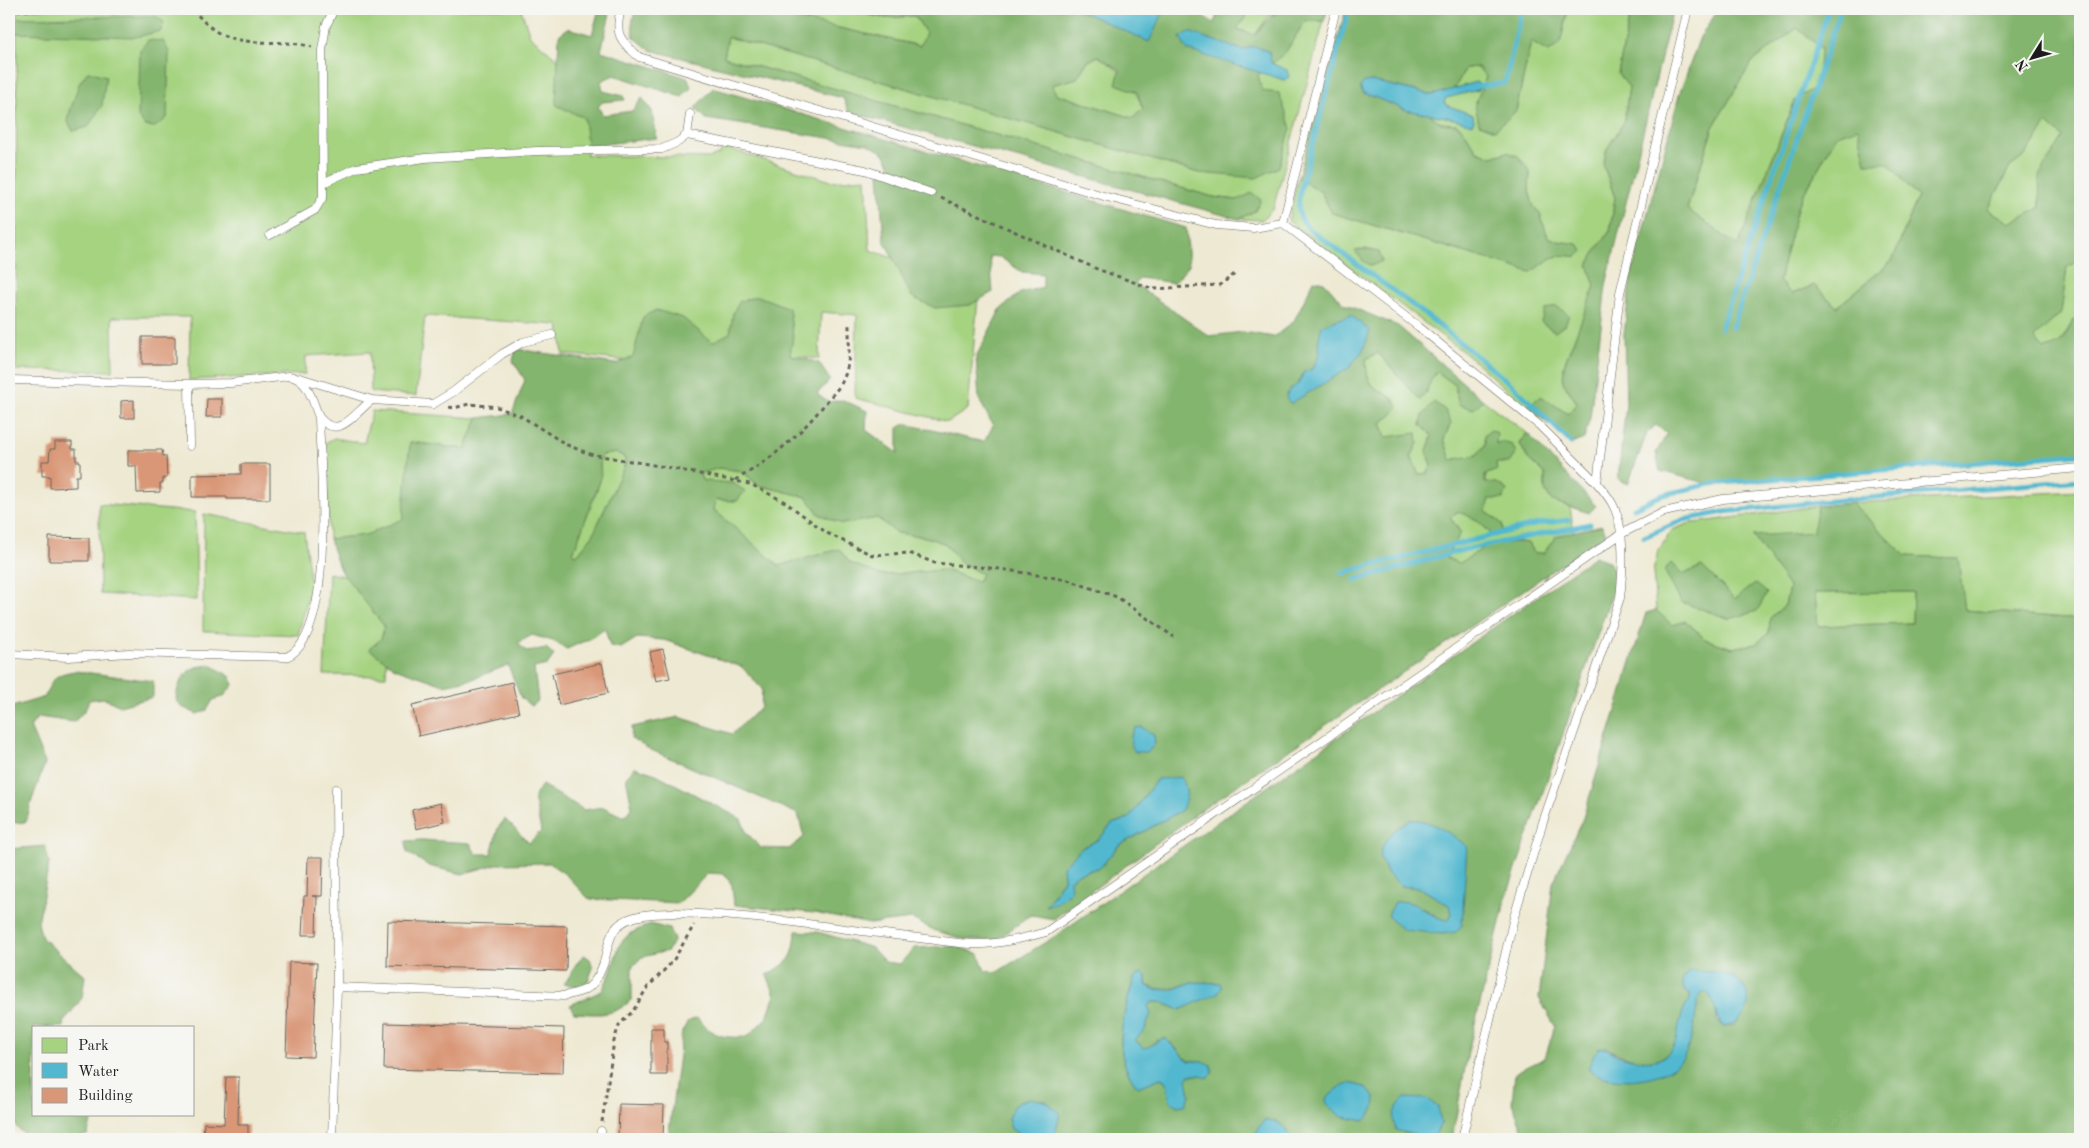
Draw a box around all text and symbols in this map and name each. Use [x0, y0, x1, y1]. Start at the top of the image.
north arrow [2006, 32, 2056, 82]
text: N [2013, 56, 2031, 74]
legend [32, 1026, 195, 1116]
text: Park [78, 1039, 109, 1054]
text: Water [78, 1065, 119, 1080]
text: Building [78, 1089, 133, 1104]

